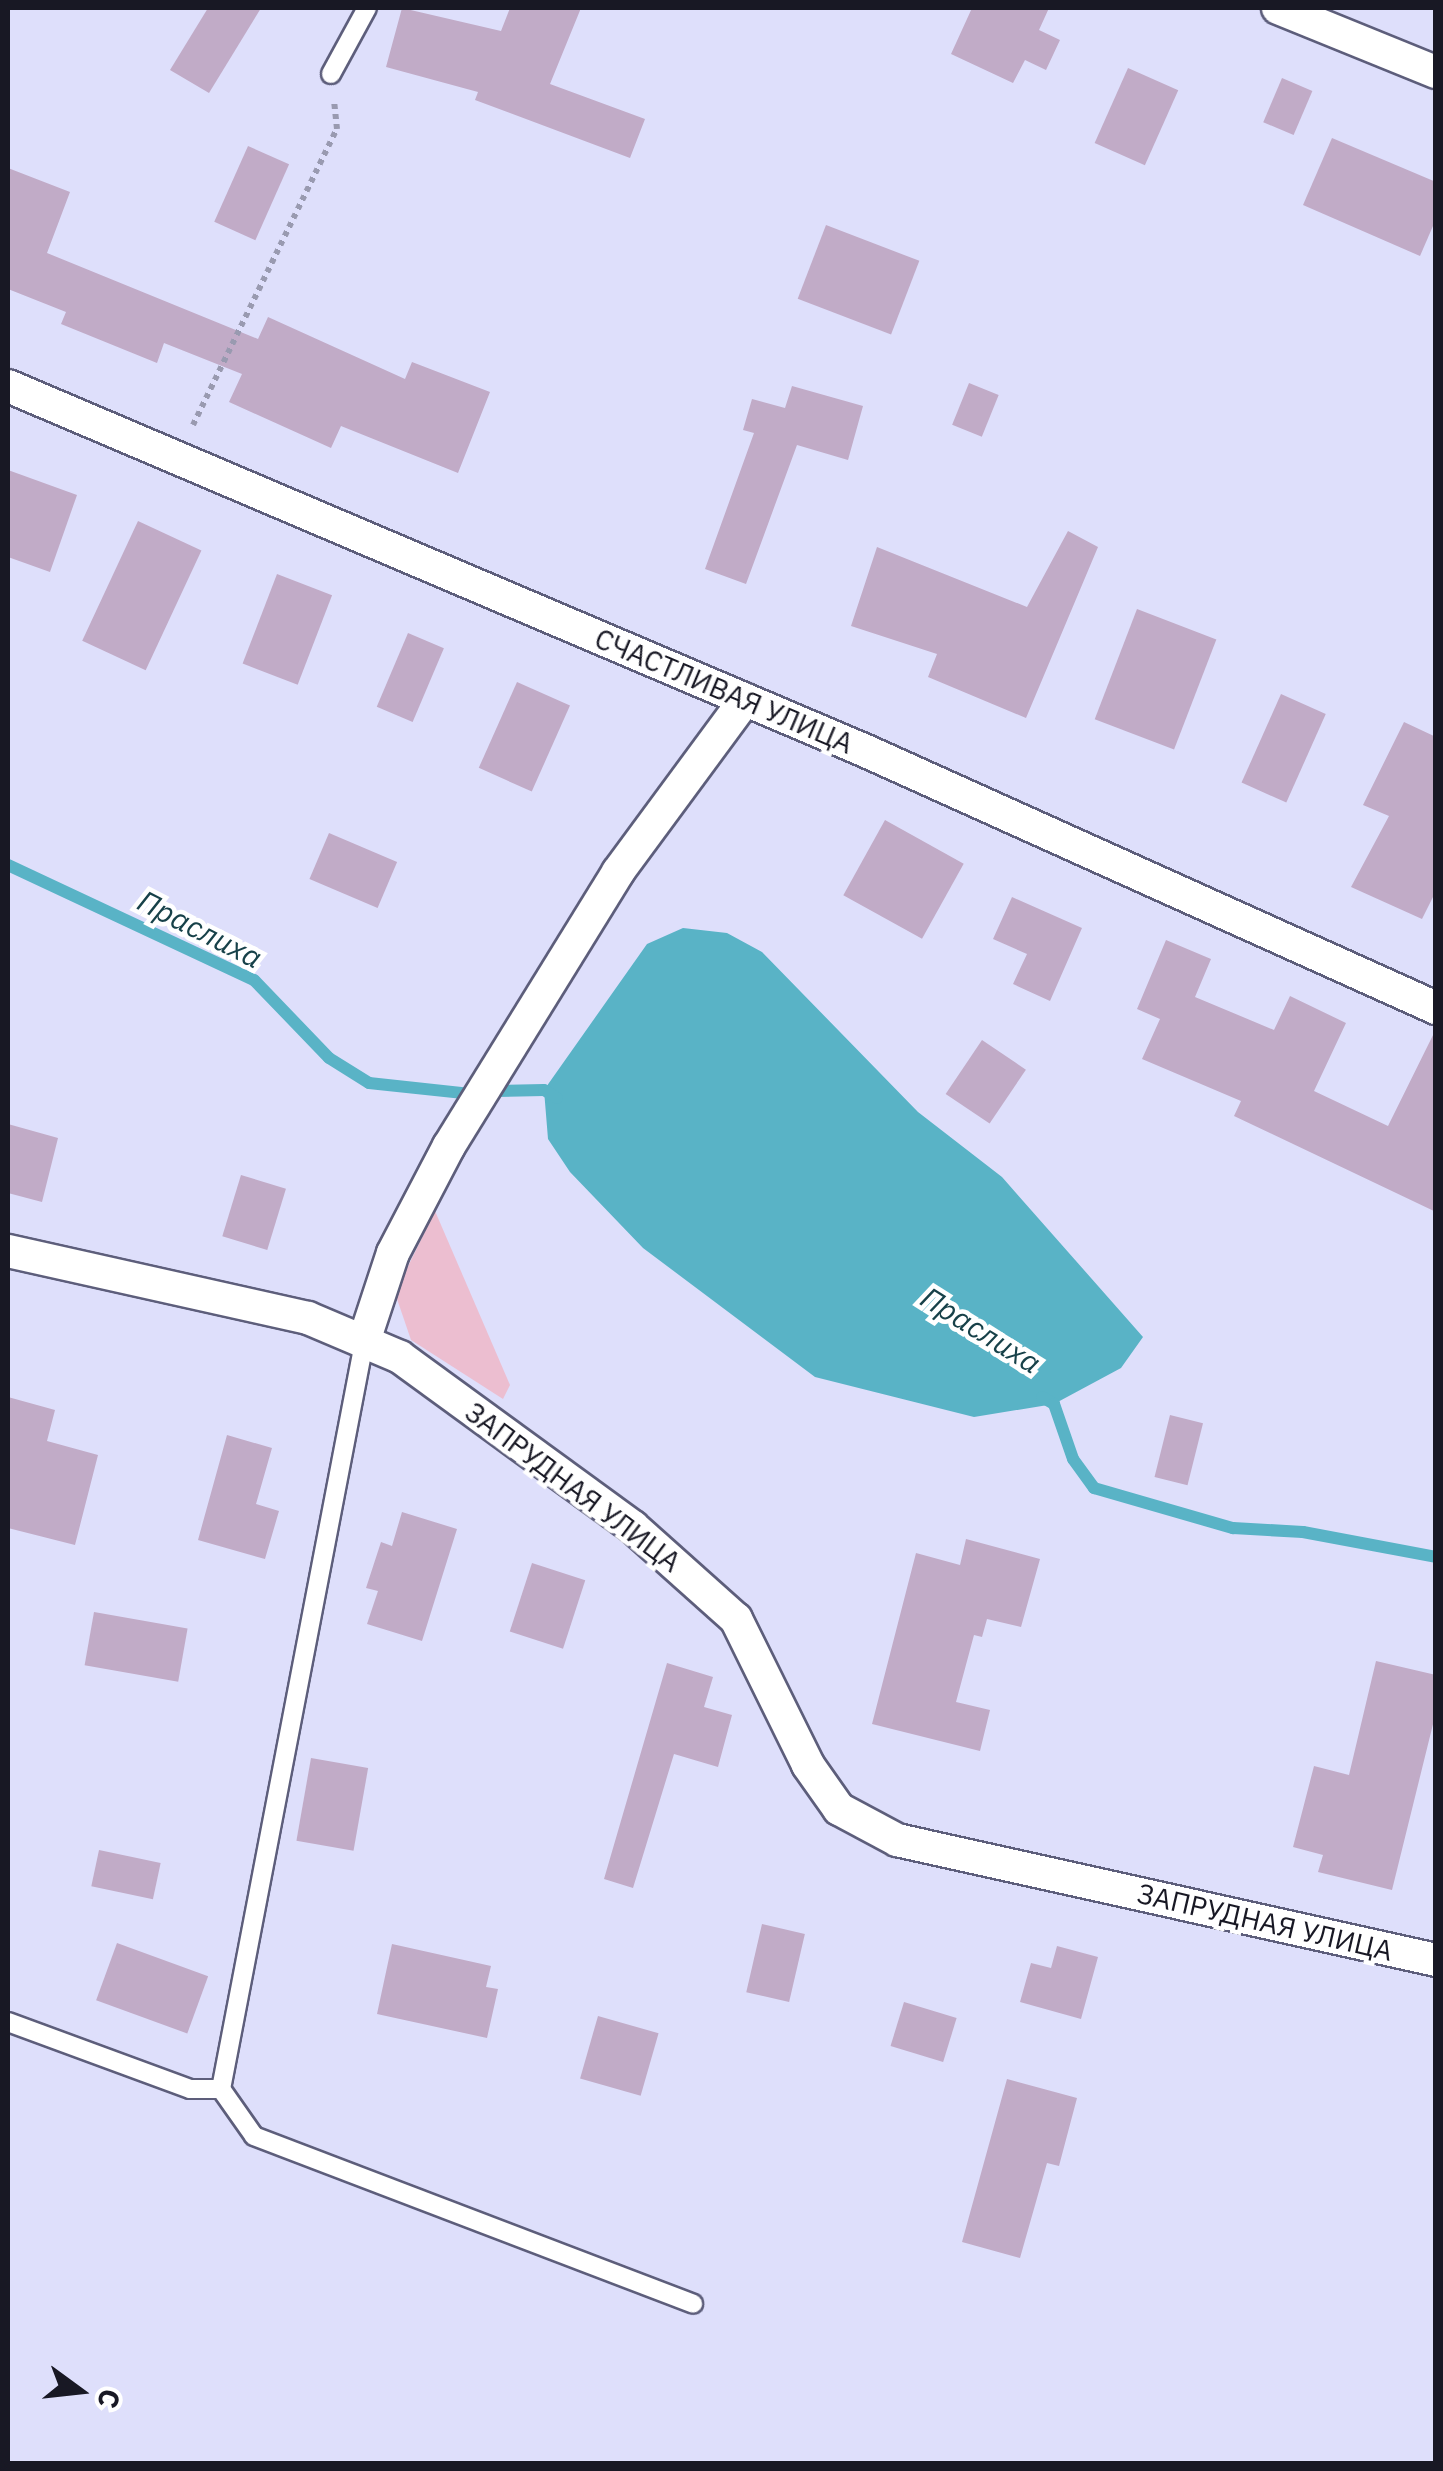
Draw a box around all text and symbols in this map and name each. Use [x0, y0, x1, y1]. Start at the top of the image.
street label: СЧАСТЛИВАЯ УЛИЦА [590, 621, 858, 761]
water label: Праслиха [132, 882, 268, 976]
water label: Праслиха [914, 1279, 1048, 1381]
street label: ЗАПРУДНАЯ УЛИЦА [459, 1395, 687, 1579]
street label: ЗАПРУДНАЯ УЛИЦА [1134, 1876, 1396, 1968]
north arrow [30, 2341, 130, 2441]
text: С [89, 2385, 130, 2412]

